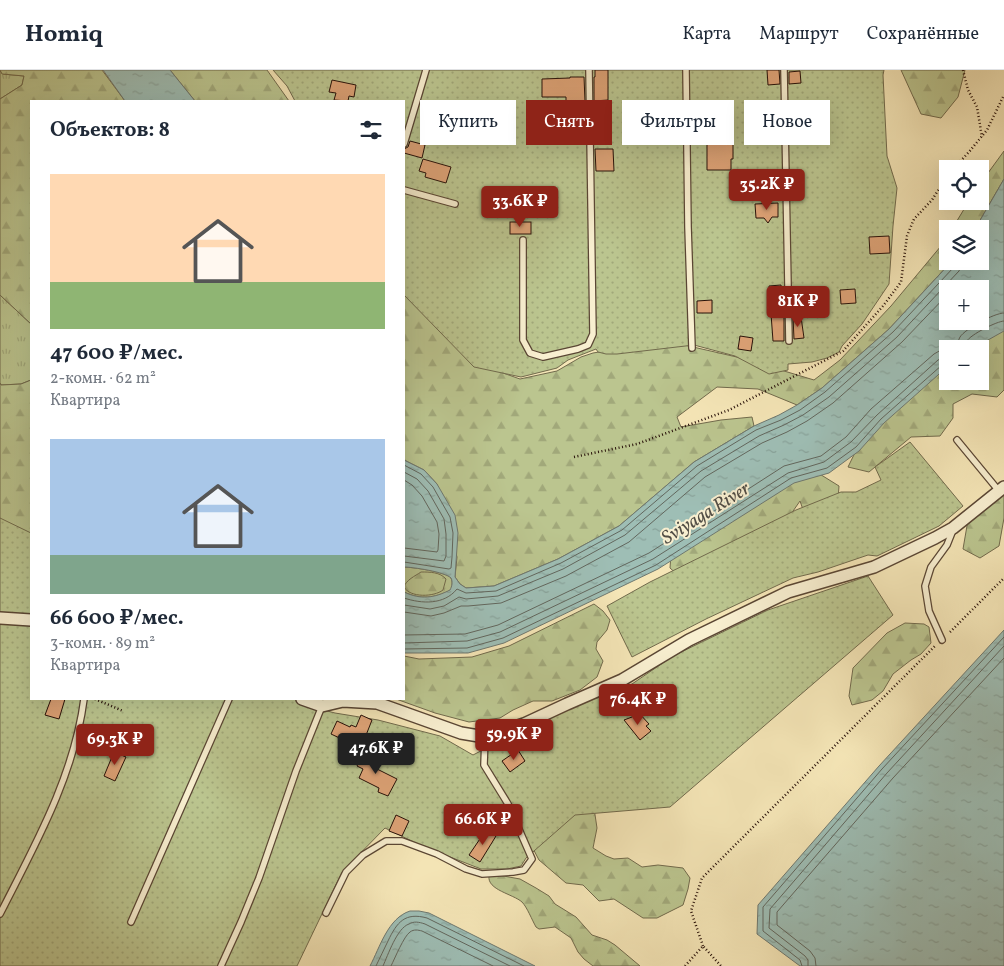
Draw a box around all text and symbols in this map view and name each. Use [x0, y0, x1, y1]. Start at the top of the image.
text: Homiq [25, 18, 103, 52]
text: Карта [682, 22, 731, 47]
text: Маршрут [759, 22, 839, 47]
text: Сохранённые [867, 22, 979, 47]
chip: Купить [420, 100, 516, 145]
chip: Снять [526, 100, 612, 145]
chip: Фильтры [622, 100, 734, 145]
chip: Новое [744, 100, 830, 145]
text: Объектов: 8 [50, 116, 170, 145]
icon: filters [357, 116, 385, 144]
map controls [939, 160, 989, 390]
button: locate [939, 160, 989, 210]
pin: 35.2K ₽ [721, 168, 813, 211]
text: 35.2K ₽ [740, 174, 794, 196]
pin: 33.6K ₽ [474, 186, 566, 228]
text: 33.6K ₽ [492, 191, 548, 213]
icon: home [173, 206, 263, 296]
button: layers [939, 220, 989, 270]
button: + [939, 280, 989, 330]
pin: 81K ₽ [763, 286, 833, 328]
text: 81K ₽ [778, 291, 818, 313]
text: 47 600 ₽/мес. [50, 339, 183, 368]
button: − [939, 340, 989, 390]
text: 2-комн. · 62 m² [50, 368, 156, 390]
text: Квартира [50, 390, 120, 412]
icon: home [173, 471, 263, 561]
water label: Sviyaga River [657, 476, 756, 551]
text: 66 600 ₽/мес. [50, 604, 184, 633]
text: 3-комн. · 89 m² [50, 633, 155, 655]
text: Квартира [50, 655, 120, 677]
pin: 76.4K ₽ [592, 684, 684, 726]
text: 76.4K ₽ [610, 689, 666, 711]
pin: 59.9K ₽ [468, 718, 560, 761]
pin: 69.3K ₽ [69, 724, 161, 766]
text: 59.9K ₽ [486, 724, 542, 746]
text: 69.3K ₽ [87, 729, 143, 751]
pin: 47.6K ₽ [330, 732, 422, 775]
text: 47.6K ₽ [349, 738, 403, 760]
pin: 66.6K ₽ [437, 804, 529, 846]
text: 66.6K ₽ [455, 809, 511, 831]

